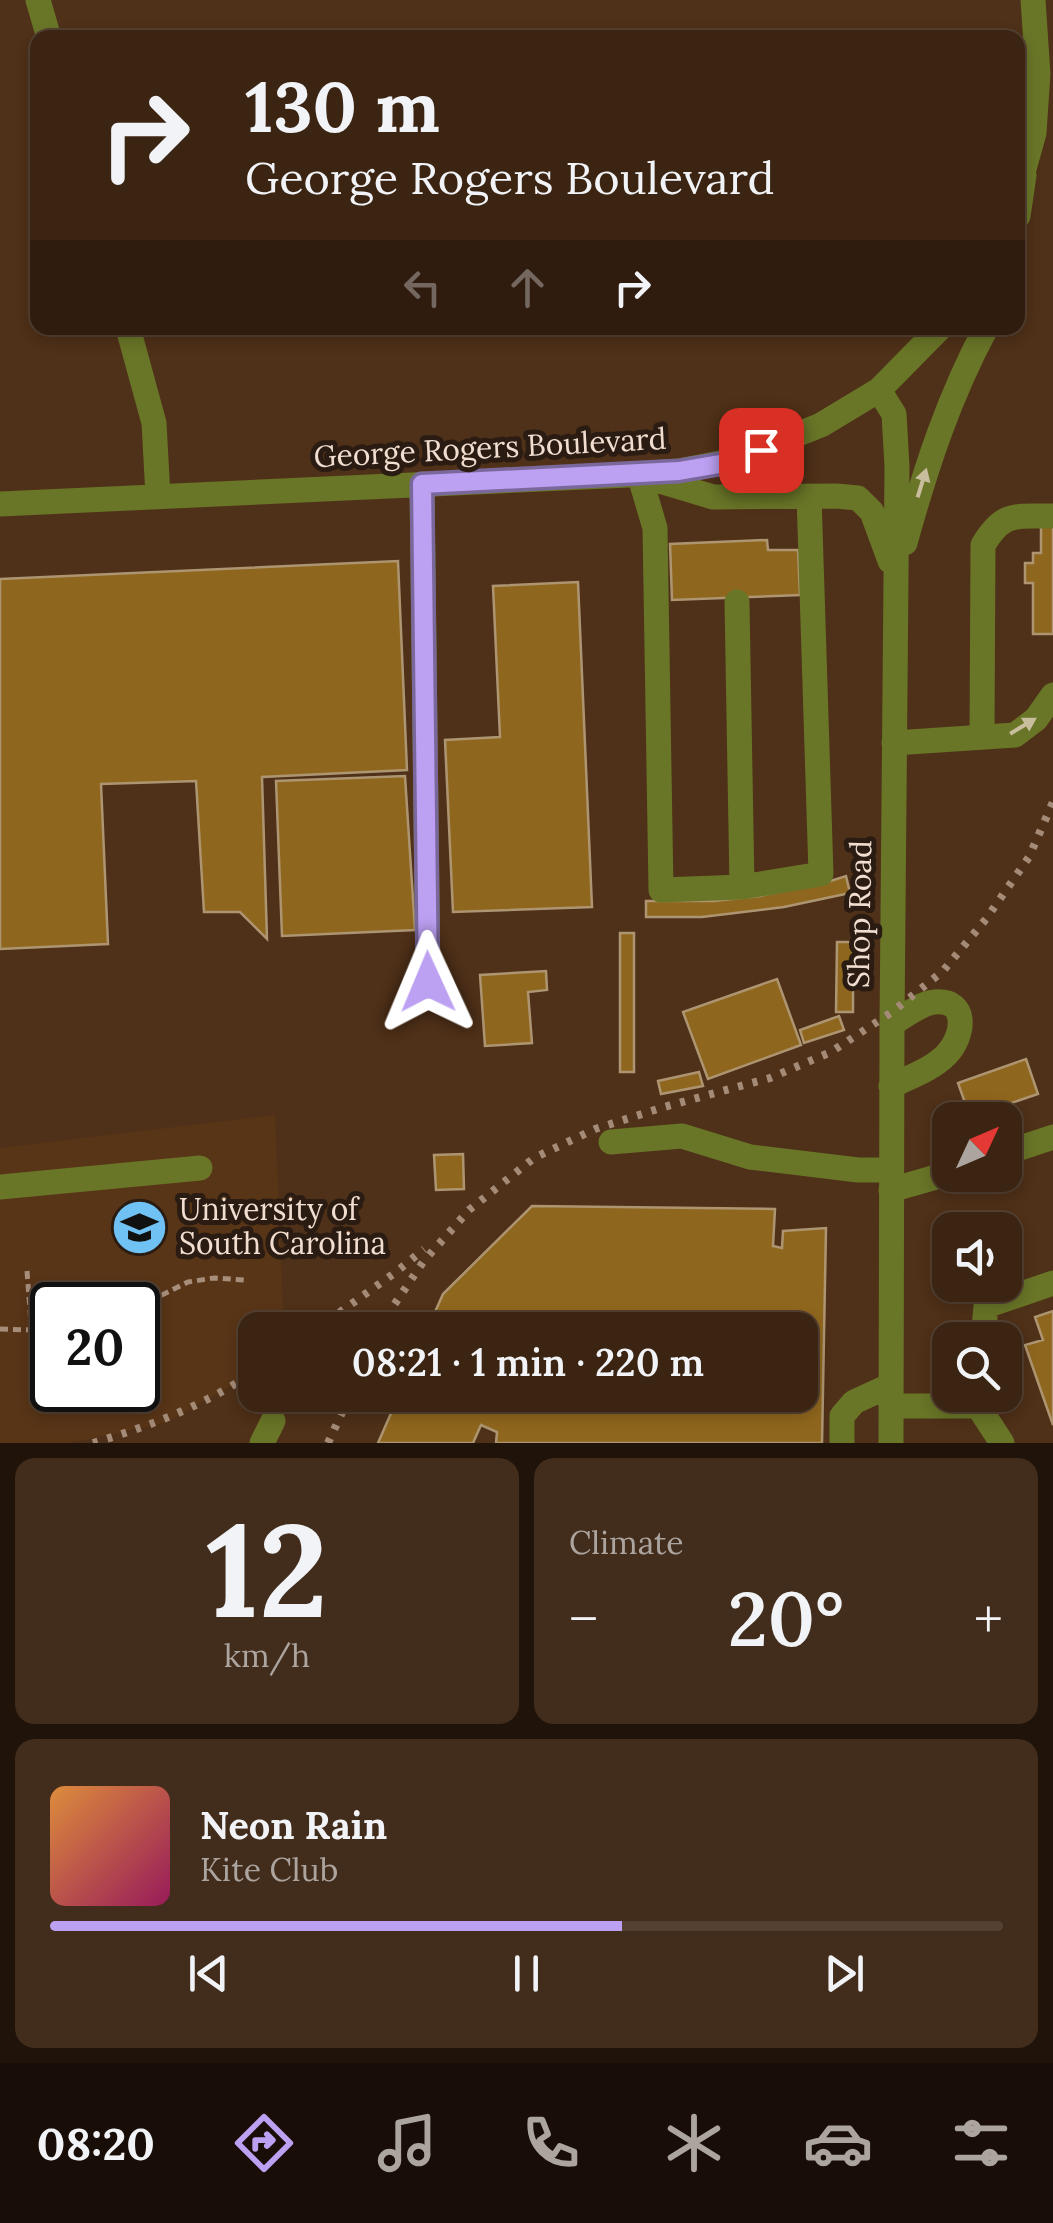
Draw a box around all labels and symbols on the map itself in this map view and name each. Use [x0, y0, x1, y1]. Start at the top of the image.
pin [719, 408, 804, 493]
street label: George Rogers Boulevard [313, 419, 667, 476]
one-way arrow [916, 468, 931, 498]
one-way arrow [1009, 717, 1036, 736]
street label: Shop Road [839, 840, 879, 988]
position arrow [376, 930, 480, 1034]
north arrow [932, 1102, 1022, 1192]
place label: University of South Carolina [179, 1190, 386, 1262]
school or university icon: University of South Carolina [110, 1197, 170, 1257]
speed limit sign: 20 [30, 1282, 160, 1412]

